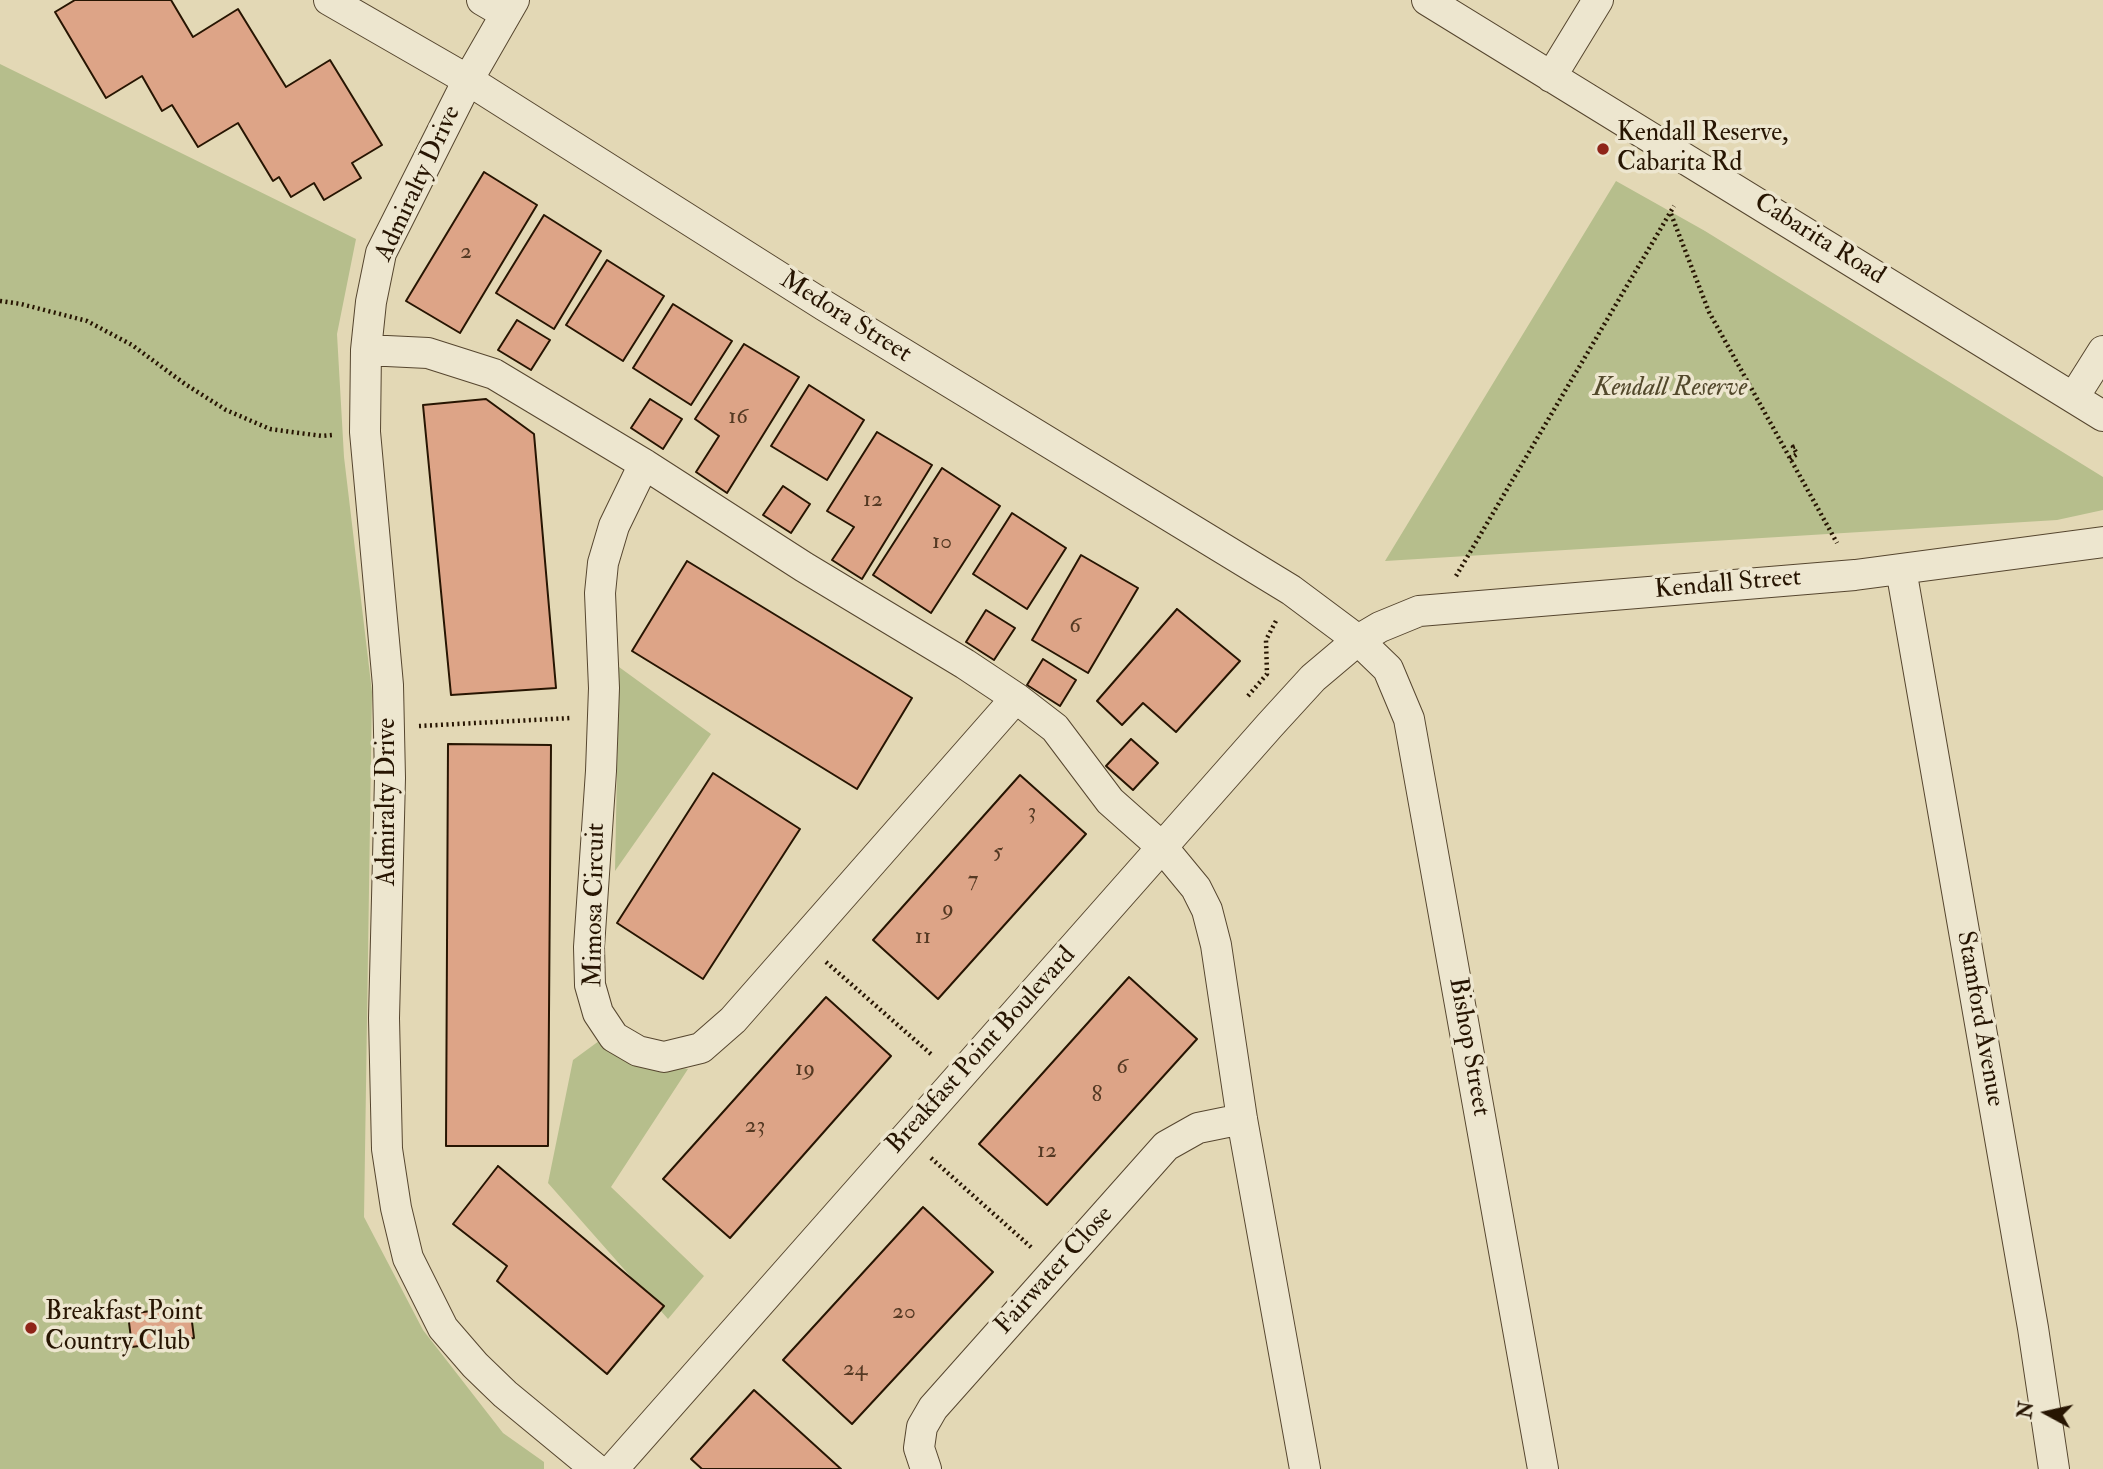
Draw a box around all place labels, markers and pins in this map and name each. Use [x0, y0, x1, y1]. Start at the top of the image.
place label: Kendall Reserve, Cabarita Rd [1617, 118, 1788, 180]
marker: Kendall Reserve, Cabarita Rd [1595, 141, 1611, 157]
place label: Breakfast Point Country Club [45, 1297, 203, 1358]
marker: Breakfast Point Country Club [23, 1320, 39, 1336]

